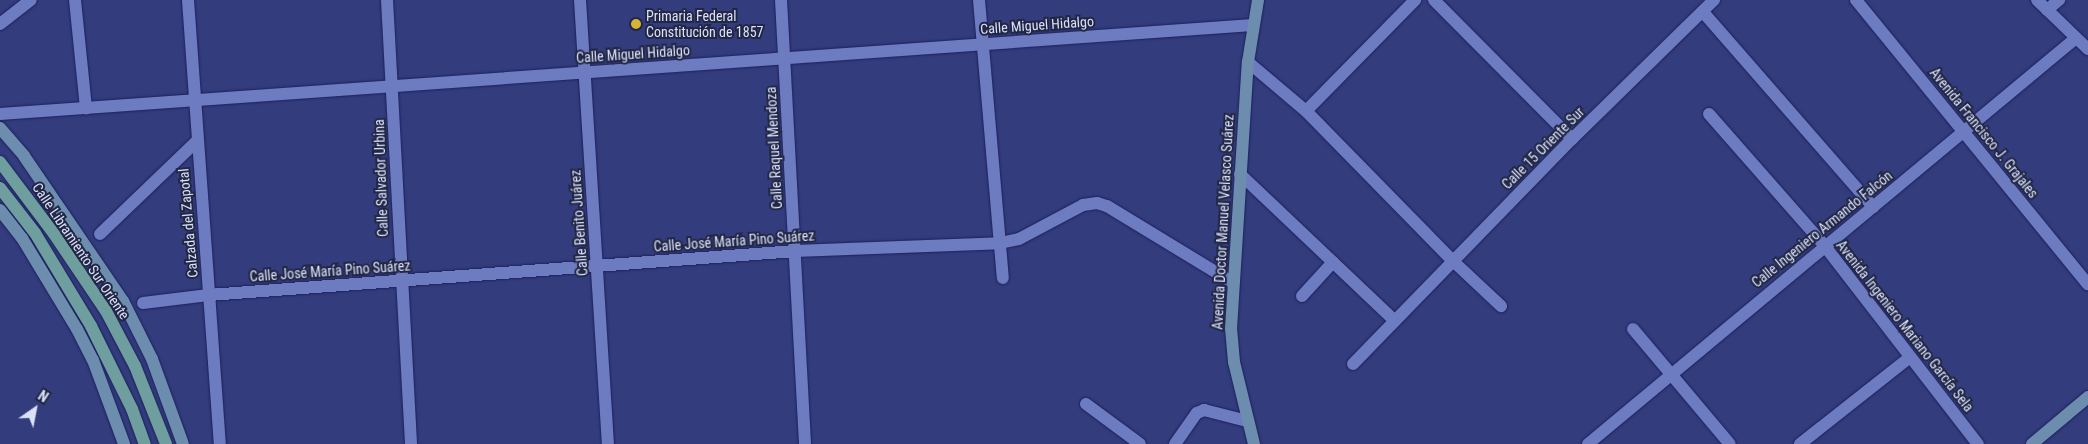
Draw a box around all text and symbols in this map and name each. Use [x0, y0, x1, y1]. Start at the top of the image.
place label: Primaria Federal Constitución de 1857 [646, 8, 763, 40]
street label: Calle Miguel Hidalgo [980, 13, 1094, 37]
marker: Primaria Federal Constitución de 1857 [630, 18, 642, 30]
street label: Calle Miguel Hidalgo [576, 42, 690, 66]
street label: Avenida Francisco J. Grajales [1926, 65, 2042, 201]
street label: Calle Raquel Mendoza [762, 86, 786, 210]
street label: Calle 15 Oriente Sur [1498, 103, 1588, 193]
street label: Avenida Doctor Manuel Velasco Suárez [1209, 114, 1237, 330]
street label: Calle Salvador Urbina [371, 119, 391, 237]
street label: Calle Ingeniero Armando Falcón [1748, 167, 1896, 291]
street label: Calzada del Zapotal [175, 168, 201, 278]
street label: Calle Benito Juárez [567, 169, 591, 277]
street label: Calle Libramiento Sur Oriente [29, 180, 133, 322]
street label: Calle José María Pino Suárez [653, 227, 815, 255]
street label: Avenida Ingeniero Mariano García Sela [1833, 237, 1977, 415]
street label: Calle José María Pino Suárez [249, 257, 411, 285]
north arrow [10, 384, 60, 434]
text: N [35, 387, 51, 405]

